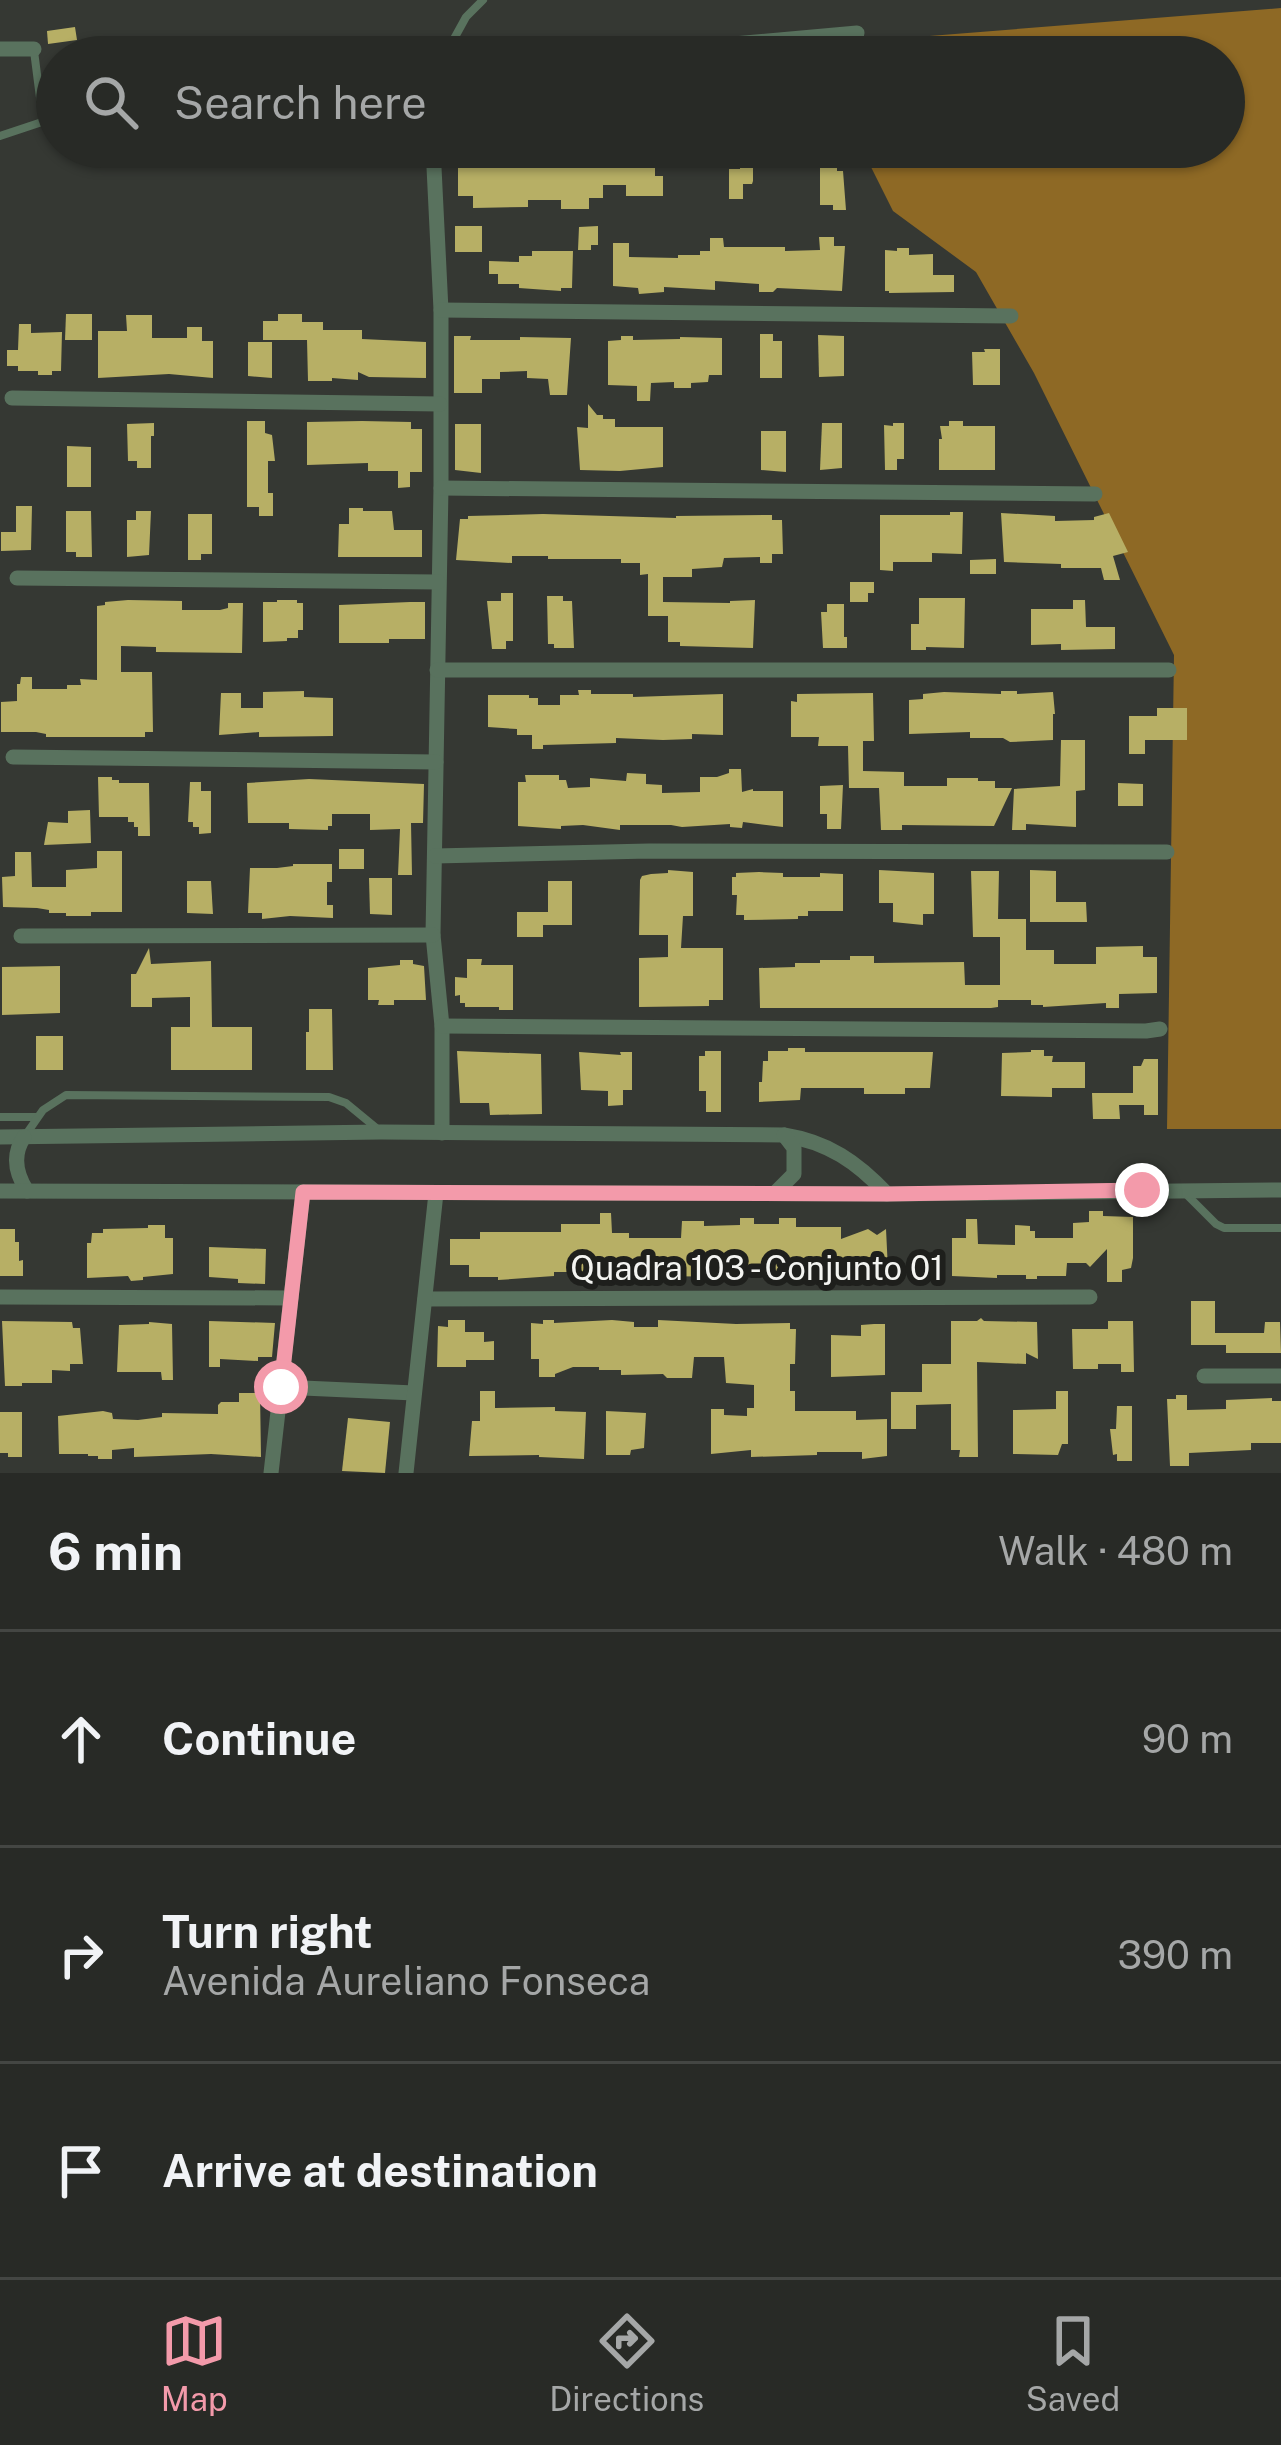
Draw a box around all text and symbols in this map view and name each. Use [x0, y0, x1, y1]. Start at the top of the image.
search box [36, 36, 1245, 168]
icon: search [78, 69, 144, 135]
text: Search here [174, 76, 427, 129]
route end [1115, 1163, 1169, 1217]
street label: Quadra 103 - Conjunto 01 [570, 1249, 944, 1287]
route start [254, 1360, 308, 1414]
text: 6 min [48, 1522, 183, 1581]
text: Walk · 480 m [998, 1528, 1233, 1574]
icon: ahead [48, 1706, 114, 1772]
text: Continue [162, 1712, 356, 1765]
text: 90 m [1142, 1716, 1233, 1762]
text: Turn right [162, 1905, 373, 1958]
icon: right [48, 1922, 114, 1988]
text: 390 m [1118, 1932, 1233, 1978]
text: Avenida Aureliano Fonseca [162, 1958, 650, 2004]
icon: arrive [48, 2138, 114, 2204]
text: Arrive at destination [162, 2144, 598, 2197]
tab: Map [161, 2308, 228, 2418]
tab: Directions [549, 2308, 704, 2418]
tab: Saved [1026, 2308, 1120, 2418]

